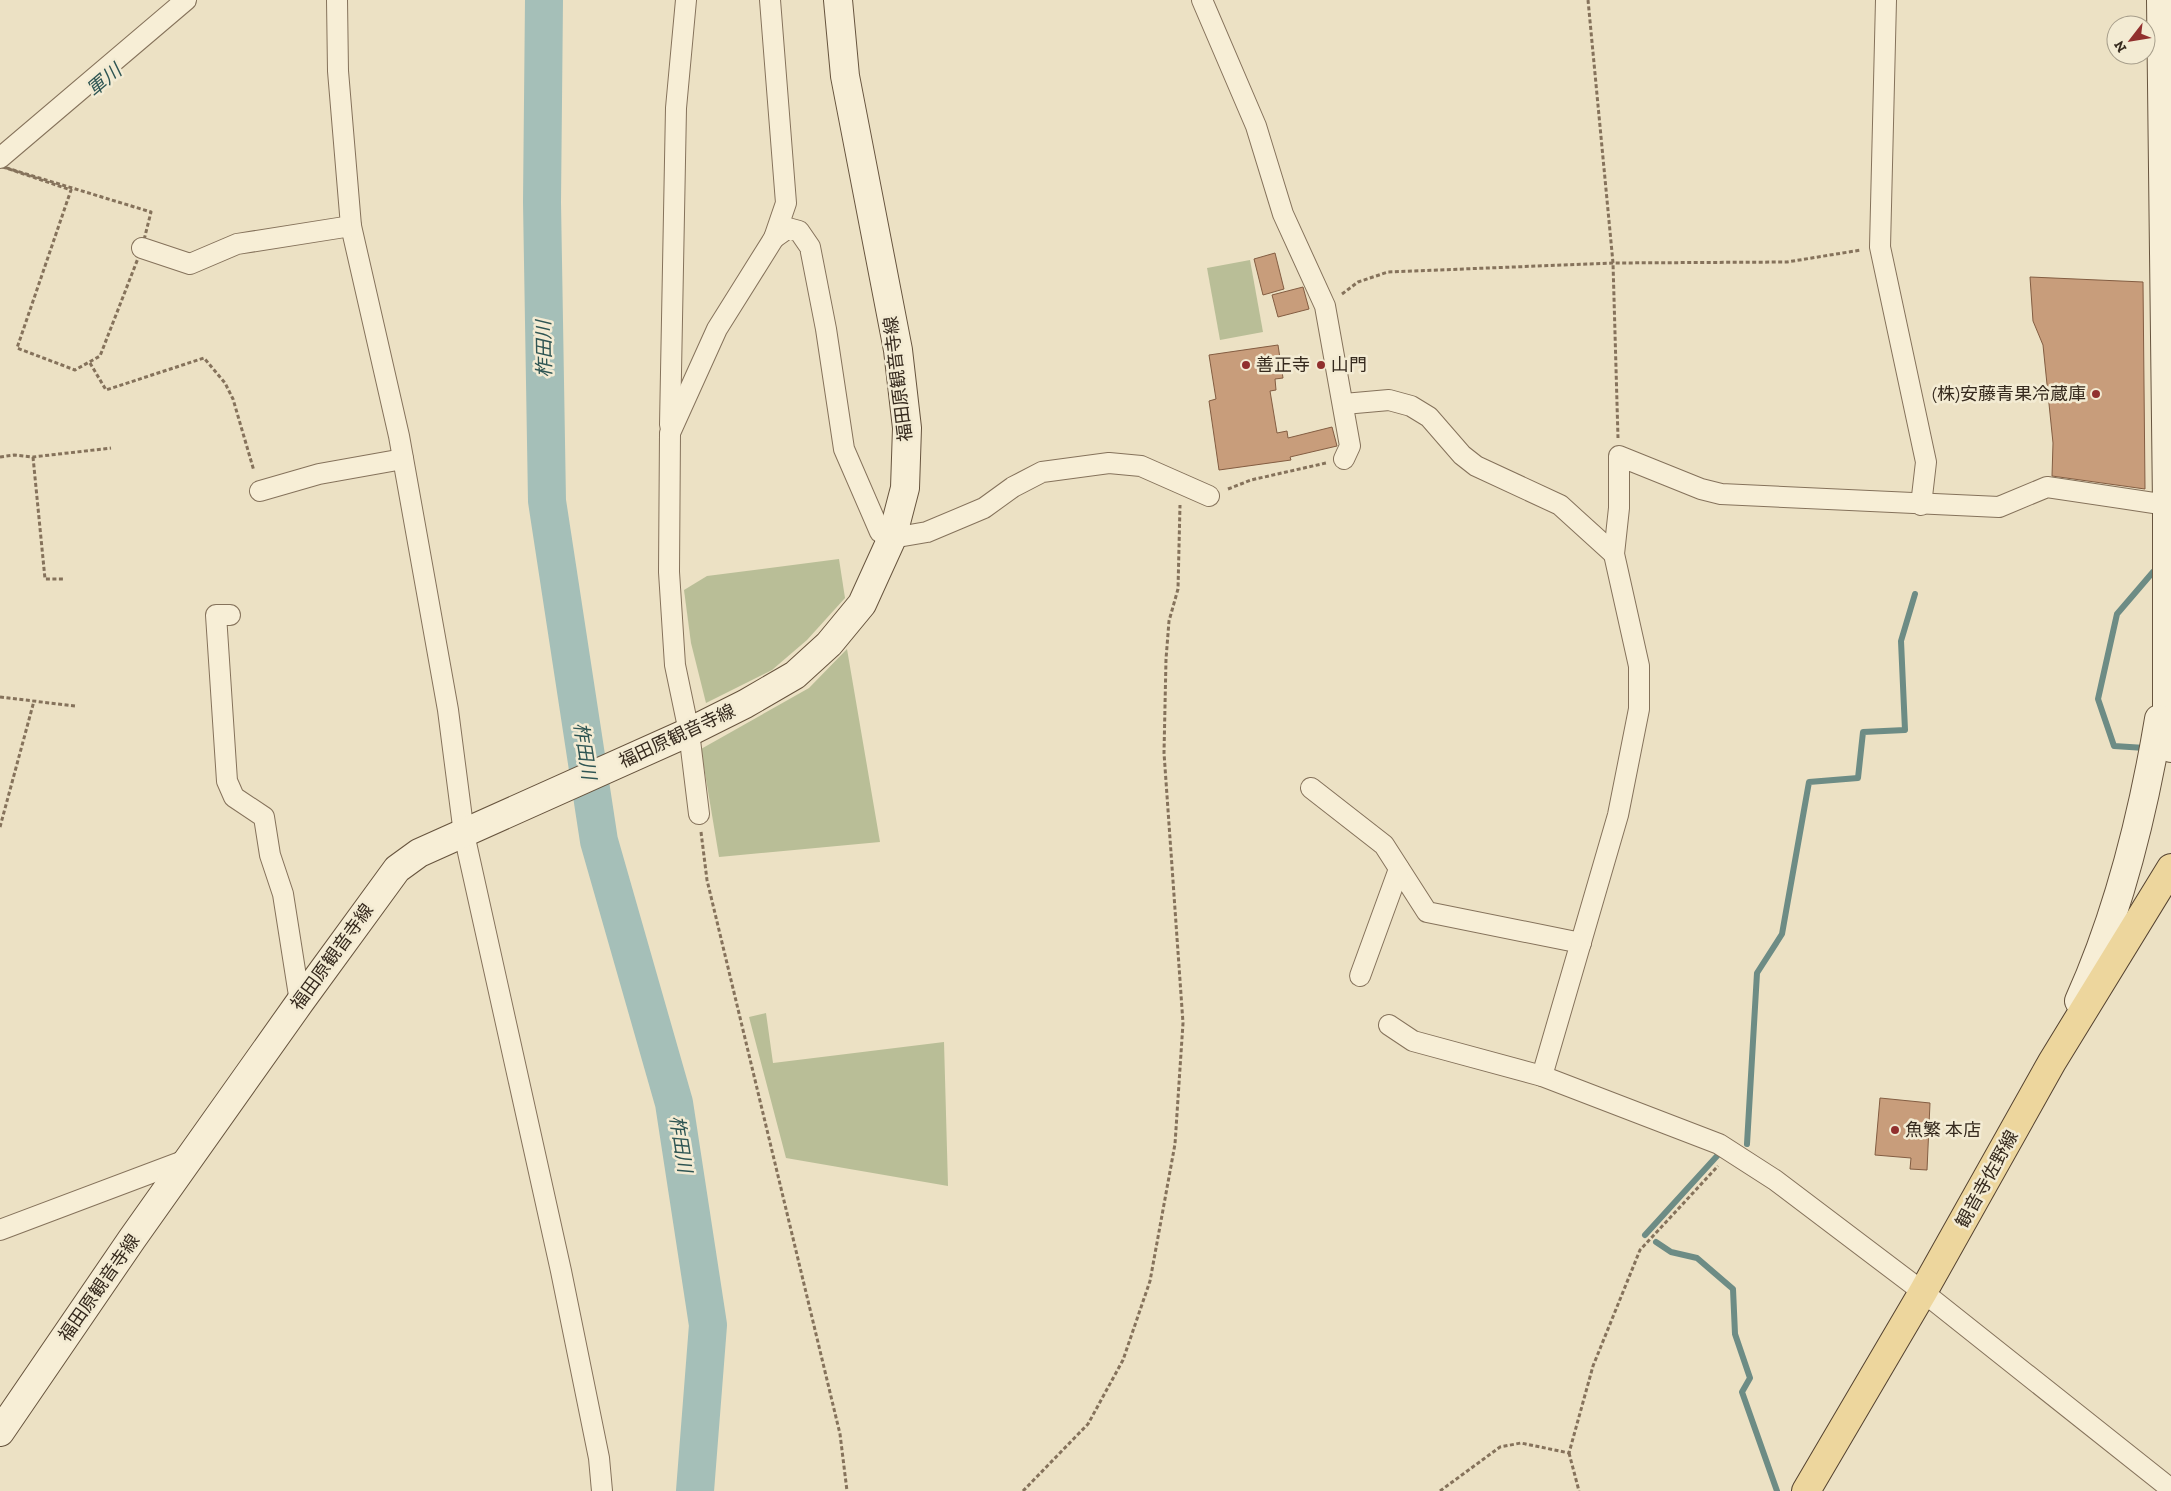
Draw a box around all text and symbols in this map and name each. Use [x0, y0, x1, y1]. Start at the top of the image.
north arrow [2106, 15, 2156, 65]
text: N [2110, 37, 2130, 55]
water label: 軍川 [82, 58, 127, 101]
street label: 福田原観音寺線 [879, 315, 917, 443]
water label: 柞田川 [532, 318, 556, 378]
place label: 善正寺 [1256, 354, 1310, 376]
place label: 山門 [1331, 354, 1367, 376]
marker: 善正寺 [1240, 359, 1252, 371]
marker: 山門 [1315, 359, 1327, 371]
place label: (株)安藤青果冷蔵庫 [1932, 383, 2086, 405]
marker: (株)安藤青果冷蔵庫 [2090, 388, 2102, 400]
street label: 福田原観音寺線 [615, 699, 739, 773]
water label: 柞田川 [569, 721, 601, 783]
street label: 福田原観音寺線 [286, 900, 378, 1014]
water label: 柞田川 [665, 1114, 697, 1176]
place label: 魚繁 本店 [1905, 1119, 1981, 1141]
marker: 魚繁 本店 [1889, 1124, 1901, 1136]
street label: 観音寺佐野線 [1951, 1126, 2023, 1232]
street label: 福田原観音寺線 [54, 1230, 144, 1346]

